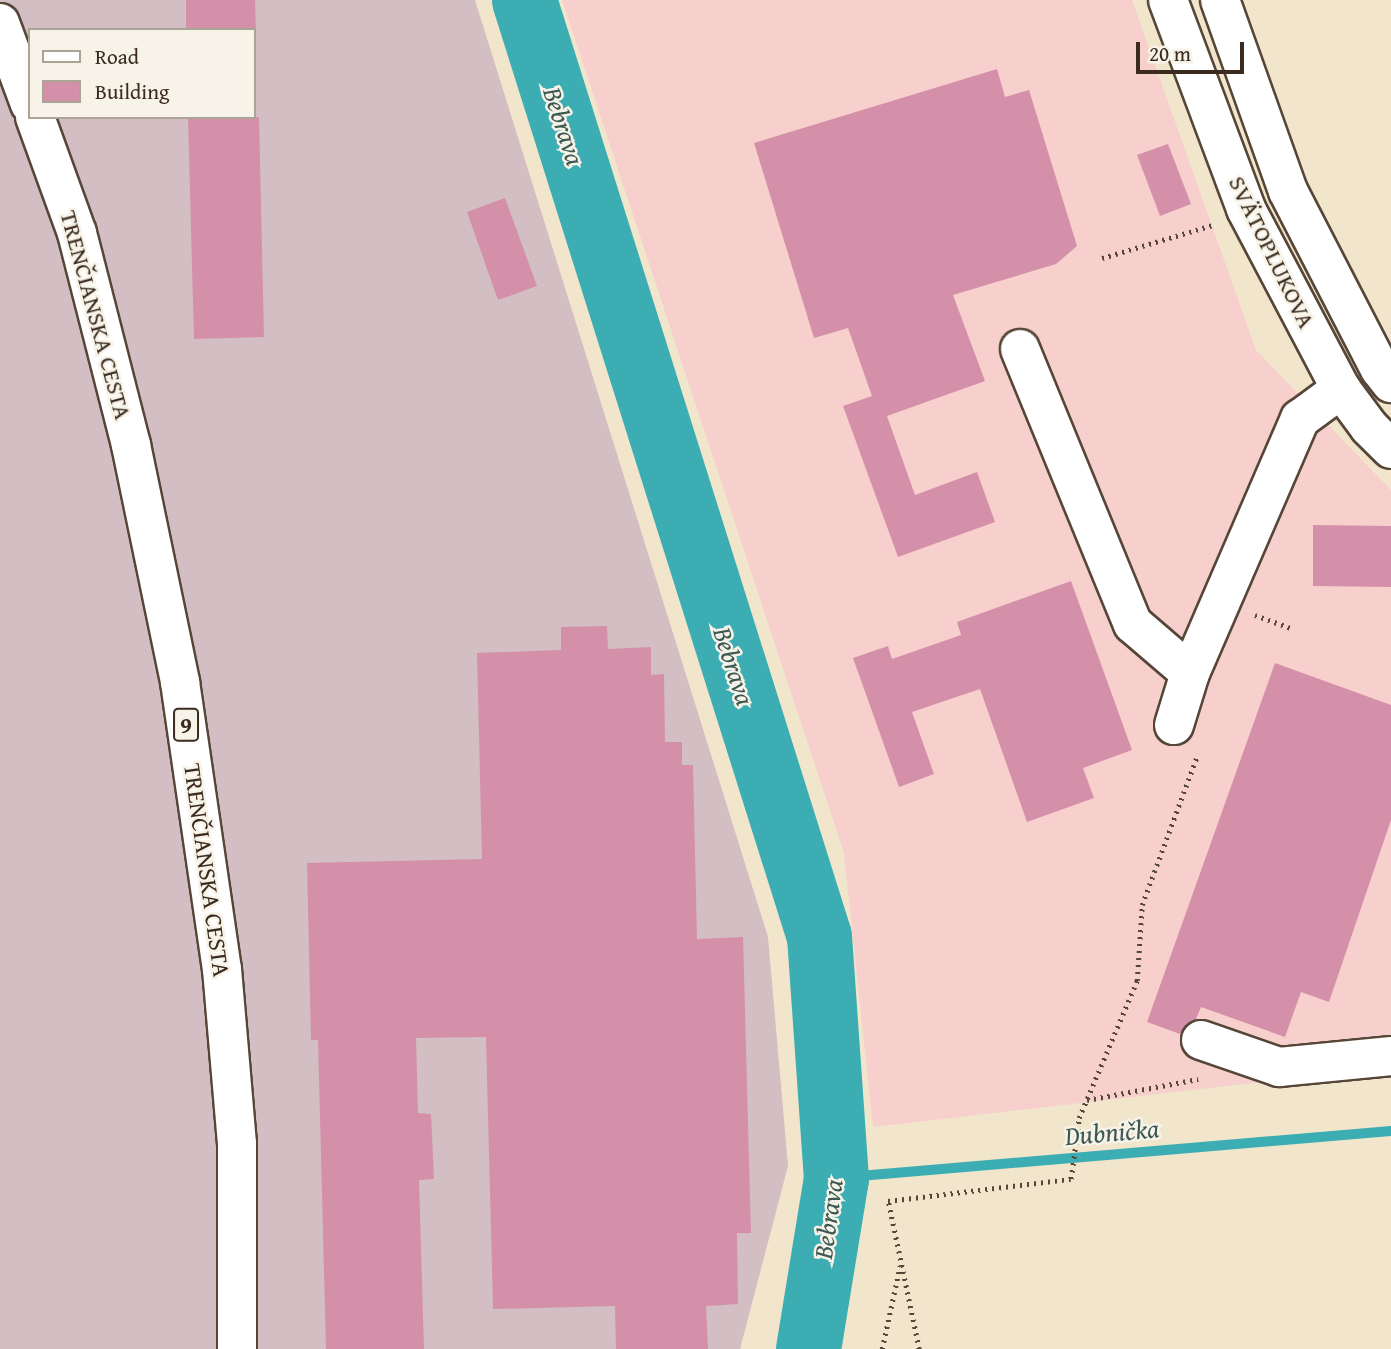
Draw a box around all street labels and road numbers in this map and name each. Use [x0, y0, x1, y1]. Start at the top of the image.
street label: SVÄTOPLUKOVA [1223, 171, 1321, 333]
street label: TRENČIANSKA CESTA [54, 207, 138, 423]
road number: 9 [172, 706, 200, 744]
street label: TRENČIANSKA CESTA [178, 762, 236, 978]

